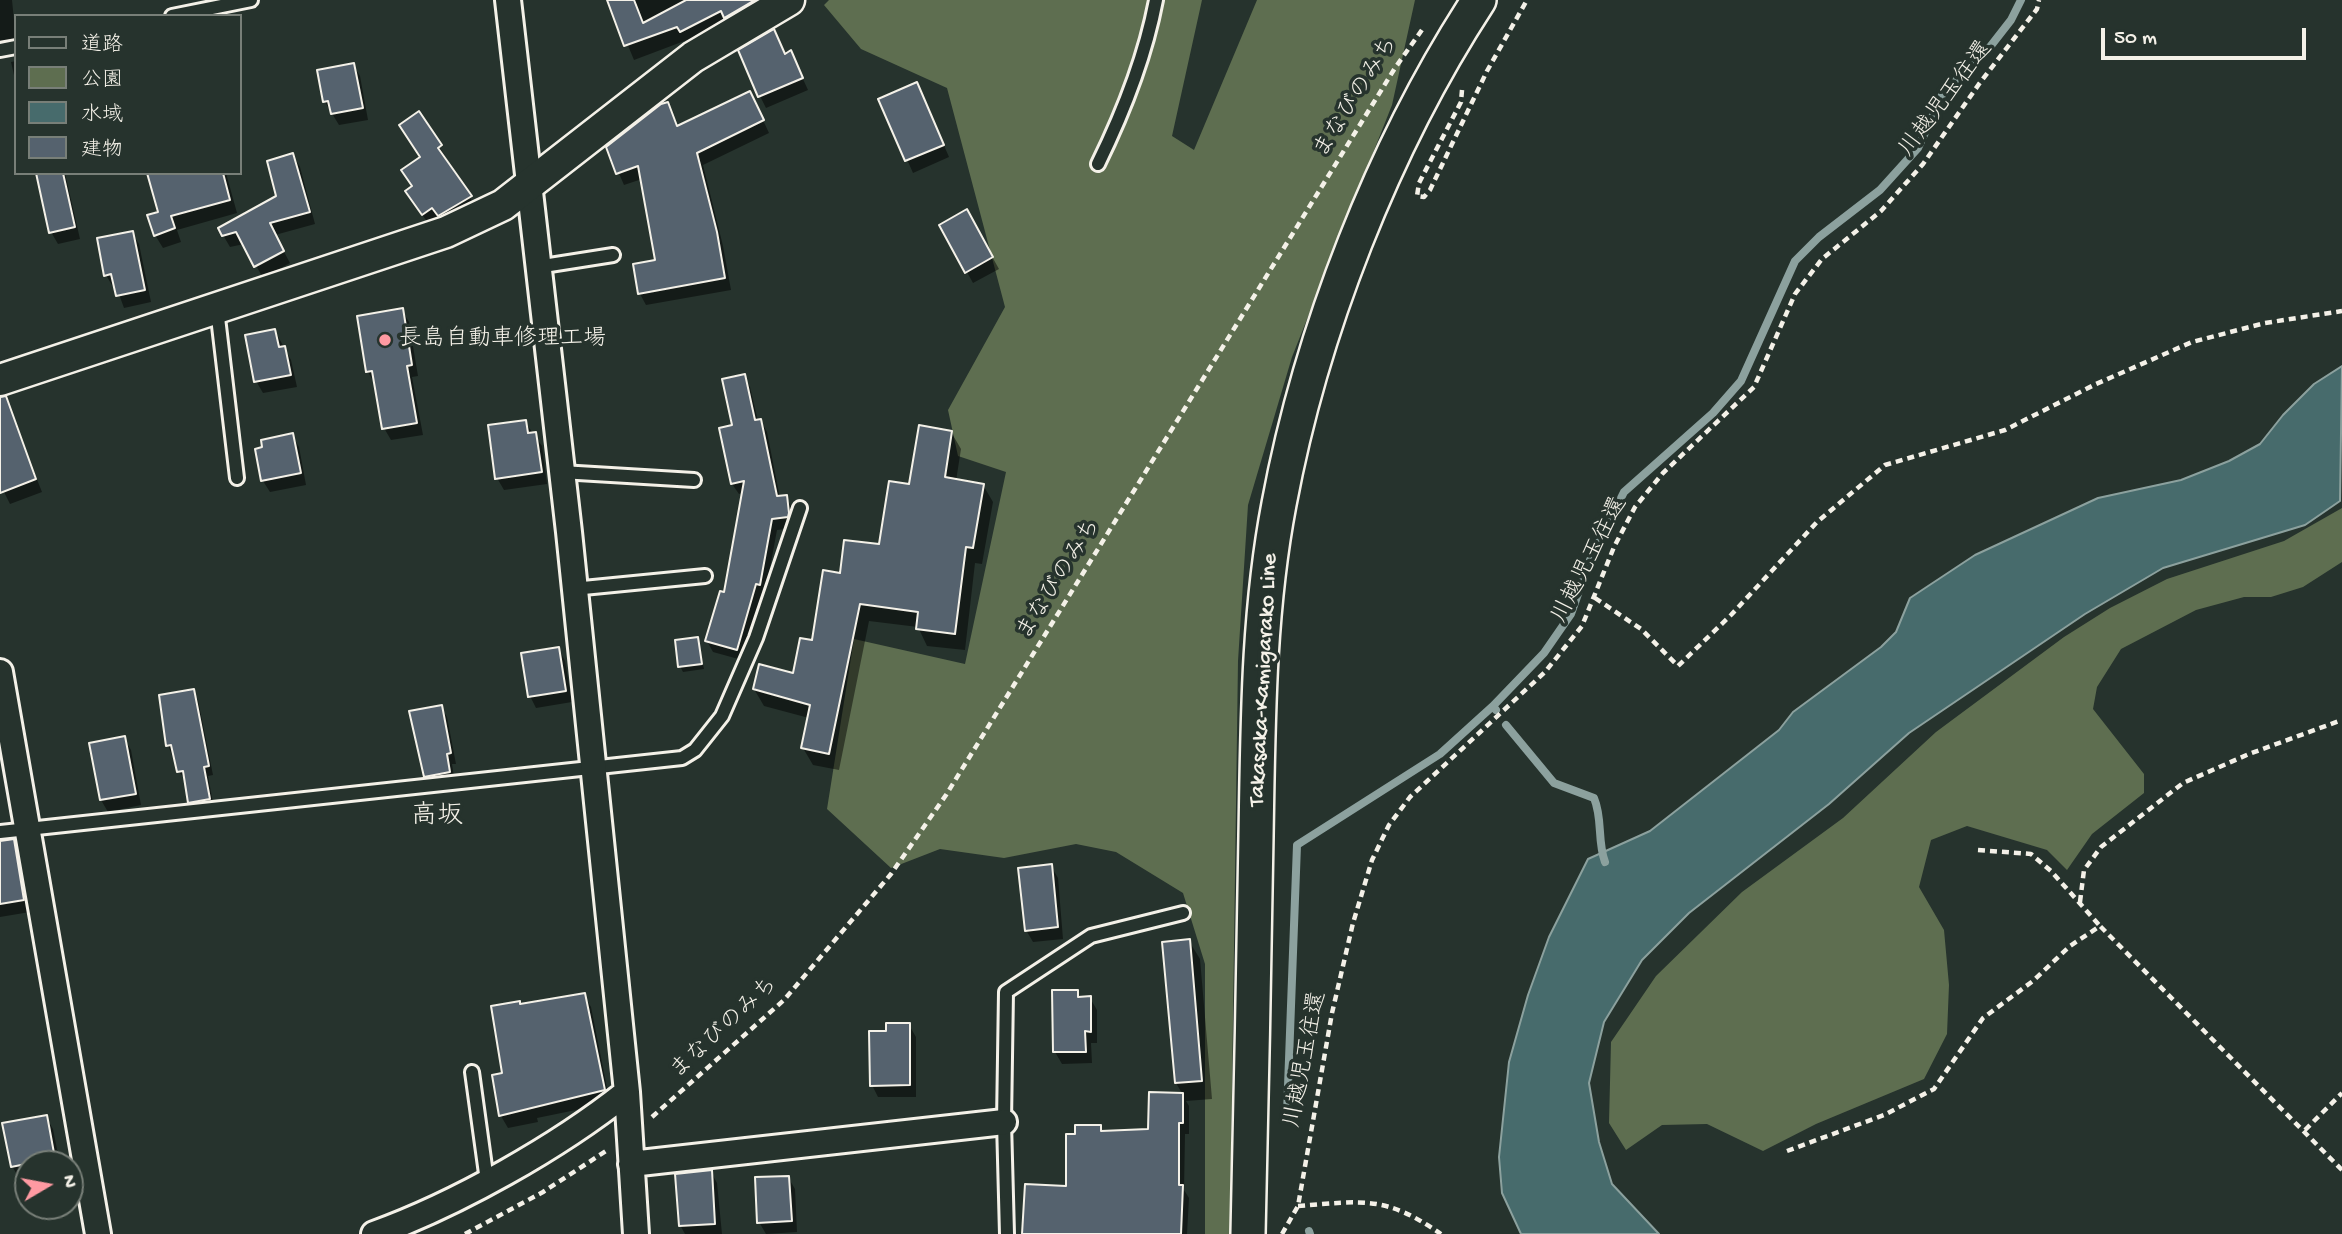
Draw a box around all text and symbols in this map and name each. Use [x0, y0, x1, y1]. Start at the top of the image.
legend [14, 14, 242, 175]
scale bar [2104, 14, 2309, 58]
text: 50 m [2114, 27, 2157, 52]
street label: まなびのみち [1309, 32, 1405, 164]
text: 道路 [81, 34, 123, 59]
street label: 川越児玉往還 [1894, 37, 2000, 163]
text: 公園 [81, 69, 123, 94]
text: 水域 [81, 104, 123, 129]
text: 建物 [81, 139, 123, 164]
place label: 長島自動車修理工場 [399, 326, 606, 354]
marker: 長島自動車修理工場 [377, 332, 393, 348]
street label: 川越児玉往還 [1547, 493, 1635, 629]
street label: まなびのみち [1012, 514, 1108, 646]
street label: Takasaka-Kamigarako Line [1245, 553, 1285, 807]
district label: 高坂 [411, 802, 463, 834]
street label: まなびのみち [665, 972, 785, 1086]
street label: 川越児玉往還 [1280, 990, 1334, 1130]
north arrow [14, 1150, 84, 1220]
text: N [56, 1174, 81, 1190]

